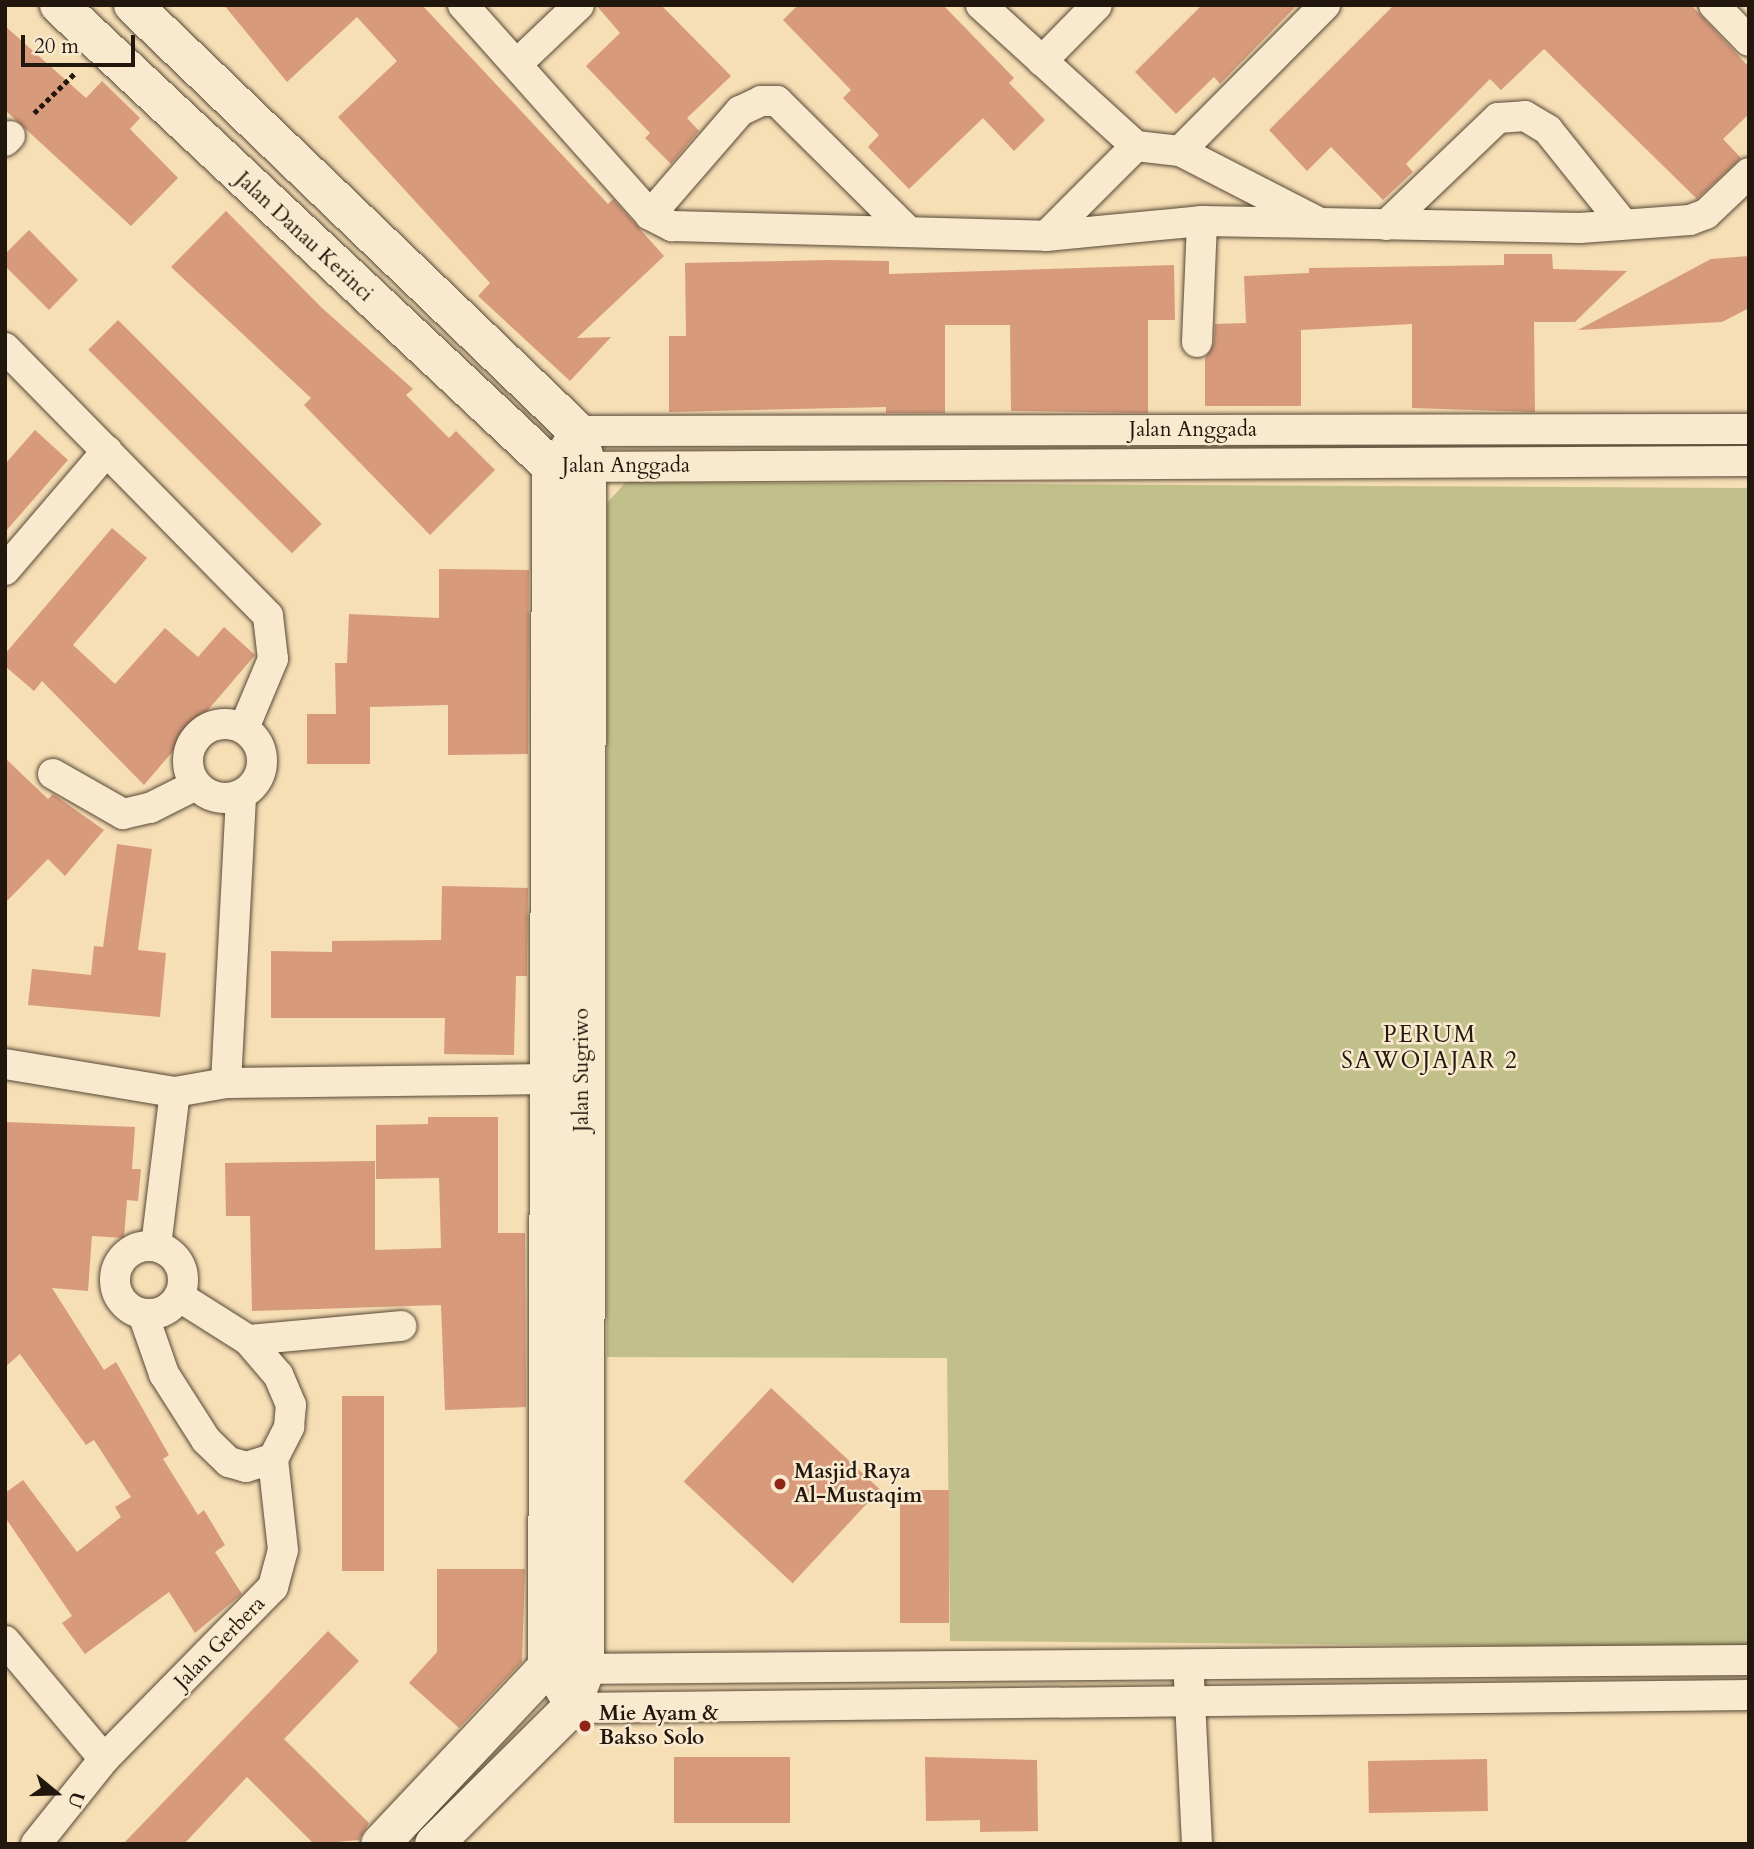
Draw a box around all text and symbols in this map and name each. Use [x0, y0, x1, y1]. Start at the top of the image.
scale bar [24, 21, 138, 65]
text: 20 m [34, 32, 79, 61]
street label: Jalan Danau Kerinci [230, 167, 378, 307]
street label: Jalan Anggada [1129, 417, 1257, 443]
street label: Jalan Anggada [562, 453, 690, 479]
street label: Jalan Sugriwo [569, 1008, 595, 1132]
district label: PERUM SAWOJAJAR 2 [1343, 1021, 1517, 1075]
place label: Masjid Raya Al-Mustaqim [794, 1459, 922, 1509]
marker: Masjid Raya Al-Mustaqim [772, 1476, 788, 1492]
street label: Jalan Gerbera [169, 1591, 271, 1695]
place label: Mie Ayam & Bakso Solo [599, 1701, 719, 1751]
marker: Mie Ayam & Bakso Solo [577, 1718, 593, 1734]
north arrow [21, 1758, 91, 1828]
text: U [61, 1788, 91, 1811]

